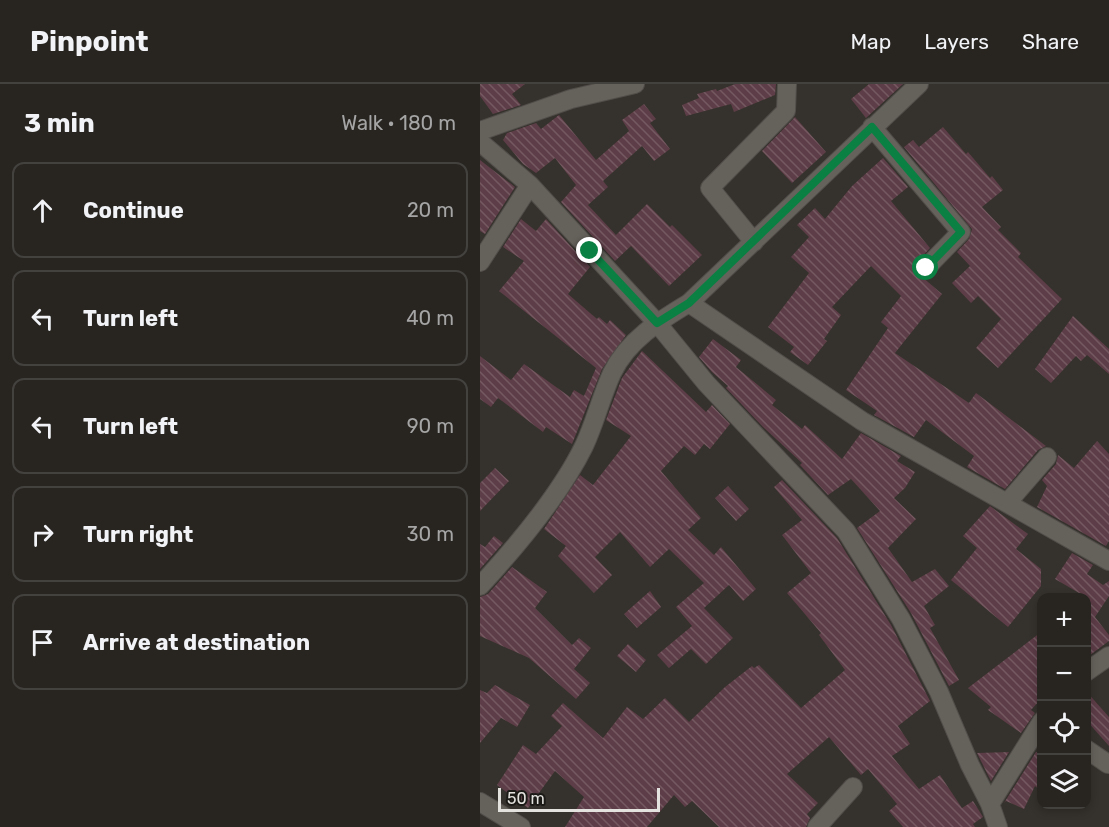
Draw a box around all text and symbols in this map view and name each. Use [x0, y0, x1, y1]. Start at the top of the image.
text: Pinpoint [30, 25, 149, 58]
text: Map [850, 29, 891, 54]
text: Layers [924, 29, 989, 54]
text: Share [1022, 29, 1079, 54]
text: 3 min [24, 108, 95, 139]
text: Walk · 180 m [341, 111, 456, 135]
icon: ahead [26, 194, 59, 227]
text: Continue [83, 197, 184, 224]
text: 20 m [407, 198, 454, 222]
route end [576, 237, 602, 263]
route start [912, 254, 938, 280]
icon: left [26, 302, 59, 335]
text: Turn left [83, 305, 178, 332]
text: 40 m [406, 306, 454, 330]
icon: left [26, 410, 59, 443]
text: Turn left [83, 413, 178, 440]
text: 90 m [407, 414, 454, 438]
icon: right [26, 518, 59, 551]
text: Turn right [83, 521, 193, 548]
text: 30 m [407, 522, 454, 546]
map controls [1037, 593, 1091, 809]
button: + [1037, 593, 1091, 647]
icon: arrive [26, 626, 59, 659]
text: Arrive at destination [83, 629, 310, 656]
button: − [1037, 647, 1091, 701]
button: locate [1037, 701, 1091, 755]
button: layers [1037, 755, 1091, 809]
scale bar [498, 785, 660, 812]
text: 50 m [507, 789, 545, 808]

